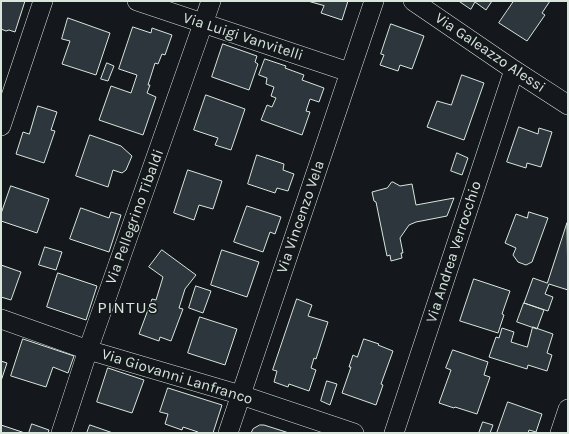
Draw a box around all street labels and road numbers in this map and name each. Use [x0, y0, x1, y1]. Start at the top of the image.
street label: Via Luigi Vanvitelli [181, 9, 305, 65]
street label: Via Galeazzo Alessi [431, 9, 549, 97]
street label: Via Pellegrino Tibaldi [102, 147, 168, 287]
street label: Via Vincenzo Vela [273, 158, 329, 276]
street label: Via Andrea Verrocchio [423, 179, 485, 325]
street label: Via Giovanni Lanfranco [99, 345, 255, 409]

